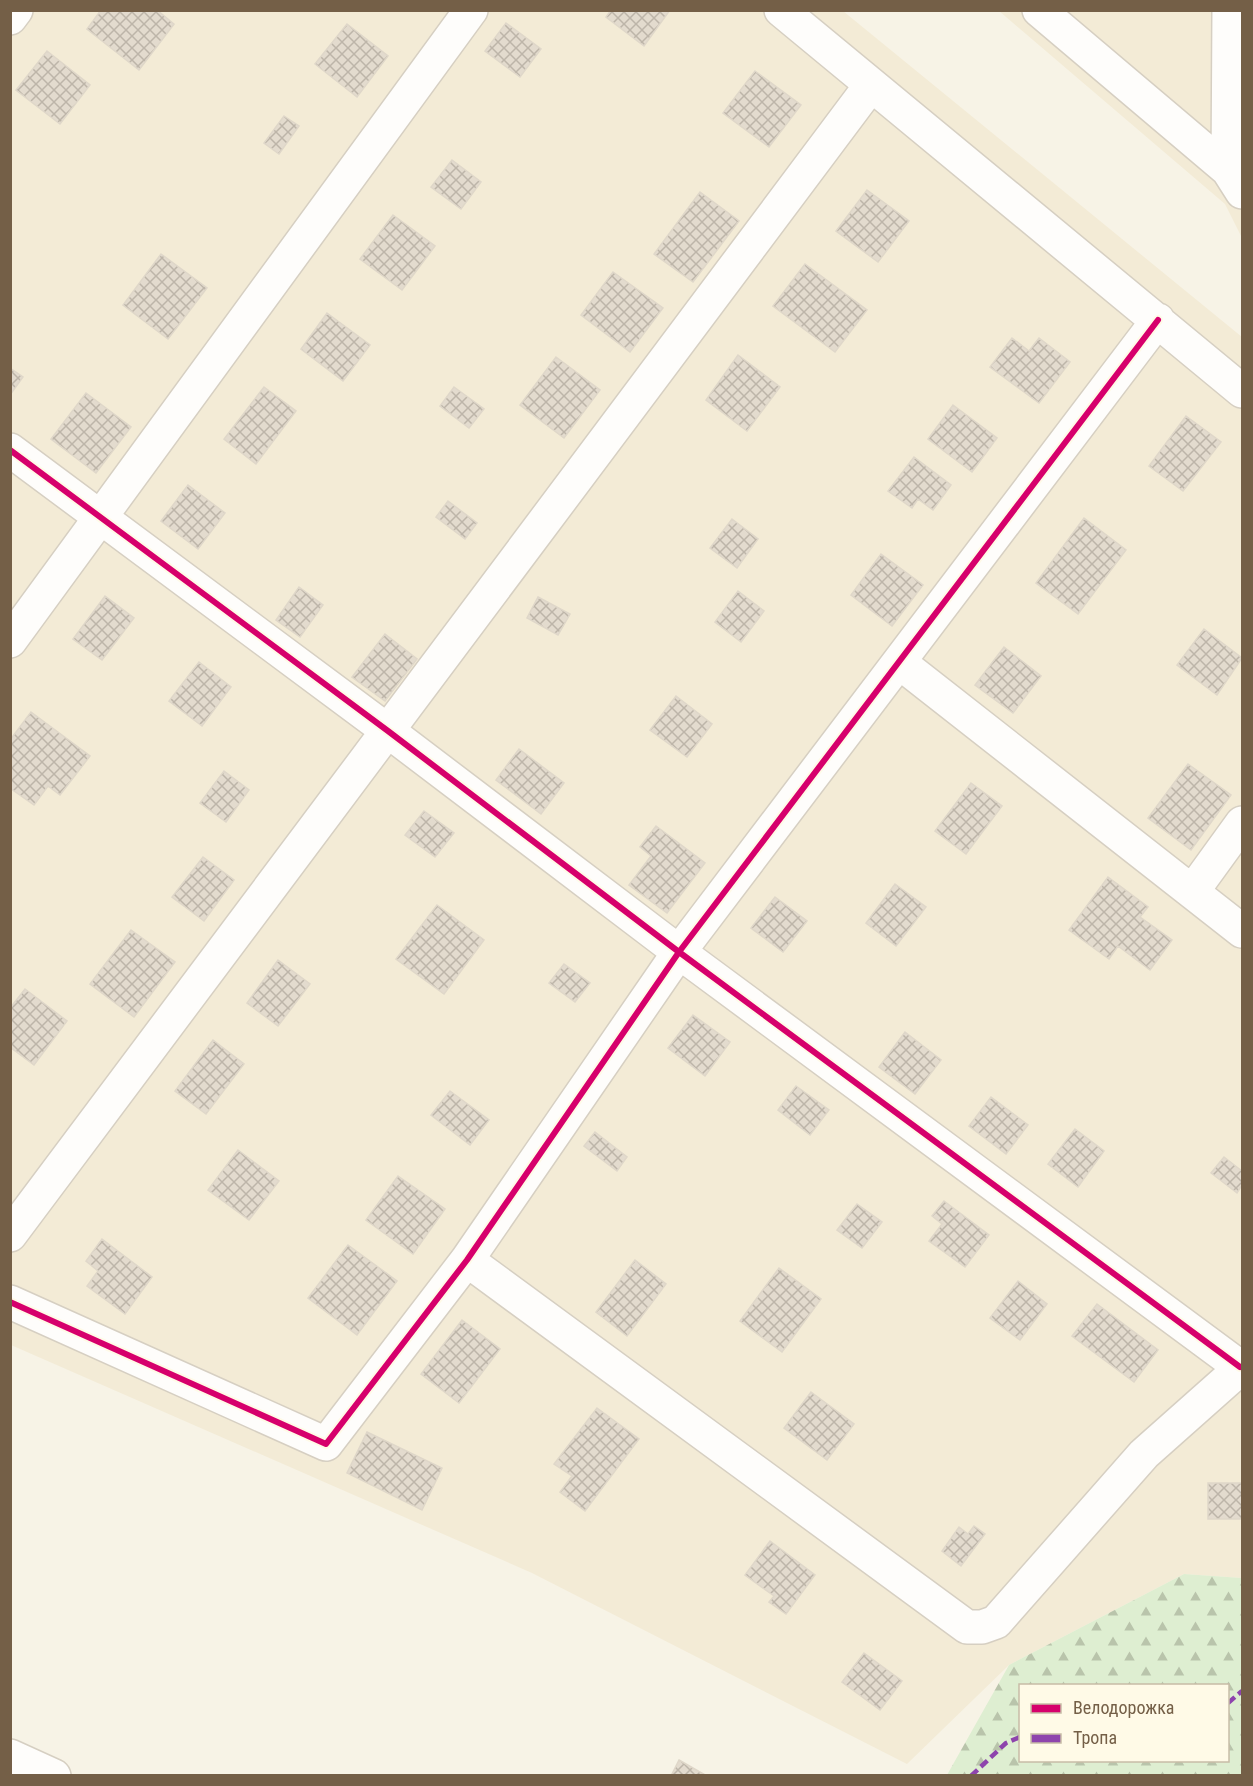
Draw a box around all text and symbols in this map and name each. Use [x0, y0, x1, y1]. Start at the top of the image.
legend [1019, 1684, 1229, 1762]
text: Велодорожка [1073, 1697, 1174, 1718]
text: Тропа [1073, 1727, 1117, 1748]

